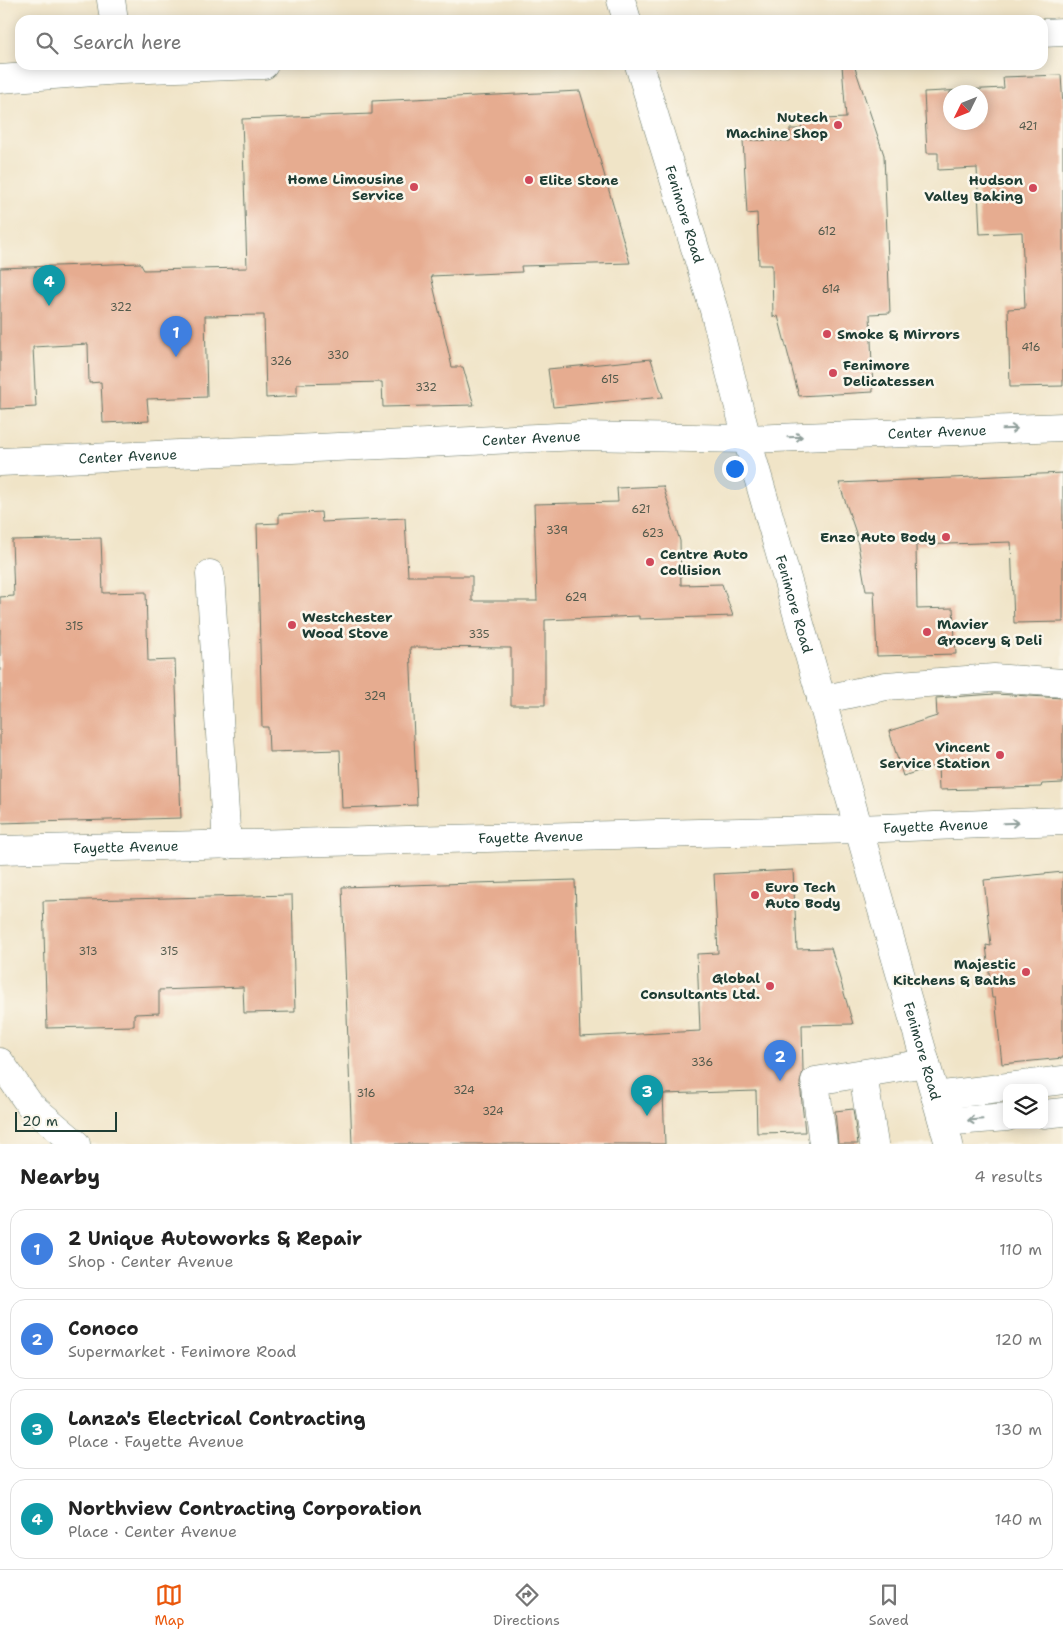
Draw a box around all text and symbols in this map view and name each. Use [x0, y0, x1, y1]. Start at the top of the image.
search box [15, 15, 1048, 70]
icon: search [33, 29, 61, 57]
text: Search here [73, 30, 182, 55]
north arrow [943, 85, 988, 130]
place label: Nutech Machine Shop [726, 108, 828, 142]
marker: Nutech Machine Shop [832, 119, 844, 131]
house number: 421 [1019, 119, 1037, 134]
street label: Fenimore Road [661, 163, 708, 265]
place label: Home Limousine Service [287, 170, 404, 204]
place label: Elite Stone [539, 171, 619, 189]
place label: Hudson Valley Baking [924, 171, 1023, 205]
marker: Elite Stone [523, 174, 535, 186]
marker: Home Limousine Service [408, 181, 420, 193]
marker: Hudson Valley Baking [1027, 182, 1039, 194]
house number: 612 [818, 224, 836, 239]
pin: 4 [33, 265, 65, 306]
house number: 614 [822, 282, 841, 297]
house number: 322 [110, 300, 132, 315]
pin: 1 [160, 316, 192, 357]
place label: Smoke & Mirrors [837, 325, 960, 343]
marker: Smoke & Mirrors [821, 328, 833, 340]
house number: 416 [1021, 340, 1041, 355]
house number: 330 [327, 348, 349, 363]
house number: 326 [270, 354, 292, 369]
place label: Fenimore Delicatessen [843, 356, 934, 390]
marker: Fenimore Delicatessen [827, 367, 839, 379]
house number: 615 [601, 372, 619, 387]
house number: 332 [415, 380, 437, 395]
street label: Center Avenue [888, 421, 987, 443]
one-way arrow [1002, 424, 1018, 434]
street label: Center Avenue [482, 427, 581, 449]
one-way arrow [787, 432, 803, 442]
street label: Center Avenue [78, 445, 178, 467]
your location [722, 456, 748, 482]
house number: 621 [632, 502, 650, 517]
house number: 339 [546, 523, 568, 538]
house number: 623 [642, 526, 664, 541]
place label: Enzo Auto Body [820, 528, 936, 546]
marker: Enzo Auto Body [940, 531, 952, 543]
place label: Centre Auto Collision [660, 545, 748, 579]
street label: Fenimore Road [772, 553, 817, 655]
marker: Centre Auto Collision [644, 556, 656, 568]
house number: 629 [565, 590, 587, 605]
place label: Westchester Wood Stove [302, 608, 393, 642]
place label: Mavier Grocery & Deli [937, 615, 1042, 649]
house number: 315 [65, 619, 83, 634]
marker: Westchester Wood Stove [286, 619, 298, 631]
marker: Mavier Grocery & Deli [921, 626, 933, 638]
house number: 335 [468, 627, 490, 642]
house number: 329 [364, 689, 386, 704]
place label: Vincent Service Station [880, 738, 990, 772]
marker: Vincent Service Station [994, 749, 1006, 761]
street label: Fayette Avenue [883, 815, 989, 837]
one-way arrow [1002, 818, 1018, 828]
street label: Fayette Avenue [478, 827, 584, 847]
street label: Fayette Avenue [73, 837, 179, 857]
place label: Euro Tech Auto Body [765, 878, 841, 912]
marker: Euro Tech Auto Body [749, 889, 761, 901]
house number: 313 [79, 944, 97, 959]
house number: 315 [160, 944, 178, 959]
place label: Majestic Kitchens & Baths [893, 955, 1016, 989]
marker: Majestic Kitchens & Baths [1020, 966, 1032, 978]
place label: Global Consultants Ltd. [640, 969, 760, 1003]
marker: Global Consultants Ltd. [764, 980, 776, 992]
street label: Fenimore Road [900, 1000, 945, 1102]
pin: 2 [764, 1040, 796, 1081]
house number: 336 [691, 1055, 713, 1070]
pin: 3 [631, 1075, 663, 1116]
house number: 324 [453, 1083, 475, 1098]
map controls [1003, 1084, 1048, 1129]
button: layers [1003, 1084, 1048, 1129]
house number: 316 [356, 1086, 376, 1101]
house number: 324 [482, 1104, 504, 1119]
scale bar [15, 1109, 118, 1132]
text: 20 m [22, 1112, 58, 1130]
one-way arrow [967, 1115, 983, 1124]
text: Nearby [20, 1163, 100, 1191]
text: 4 results [974, 1166, 1043, 1187]
text: 2 Unique Autoworks & Repair [68, 1226, 362, 1251]
text: 1 [33, 1239, 41, 1260]
text: 110 m [999, 1239, 1042, 1260]
text: Shop · Center Avenue [68, 1251, 233, 1272]
text: Conoco [68, 1316, 139, 1341]
text: 2 [31, 1329, 43, 1350]
text: 120 m [995, 1329, 1042, 1350]
text: Supermarket · Fenimore Road [68, 1341, 297, 1362]
text: Lanza's Electrical Contracting [68, 1406, 366, 1431]
text: 3 [31, 1419, 43, 1440]
text: 130 m [995, 1419, 1042, 1440]
text: Place · Fayette Avenue [68, 1431, 244, 1452]
text: Northview Contracting Corporation [68, 1496, 422, 1521]
text: 4 [31, 1509, 43, 1530]
text: 140 m [995, 1509, 1042, 1530]
text: Place · Center Avenue [68, 1521, 237, 1542]
tab: Map [154, 1581, 184, 1629]
tab: Directions [493, 1581, 560, 1629]
tab: Saved [869, 1581, 909, 1629]

